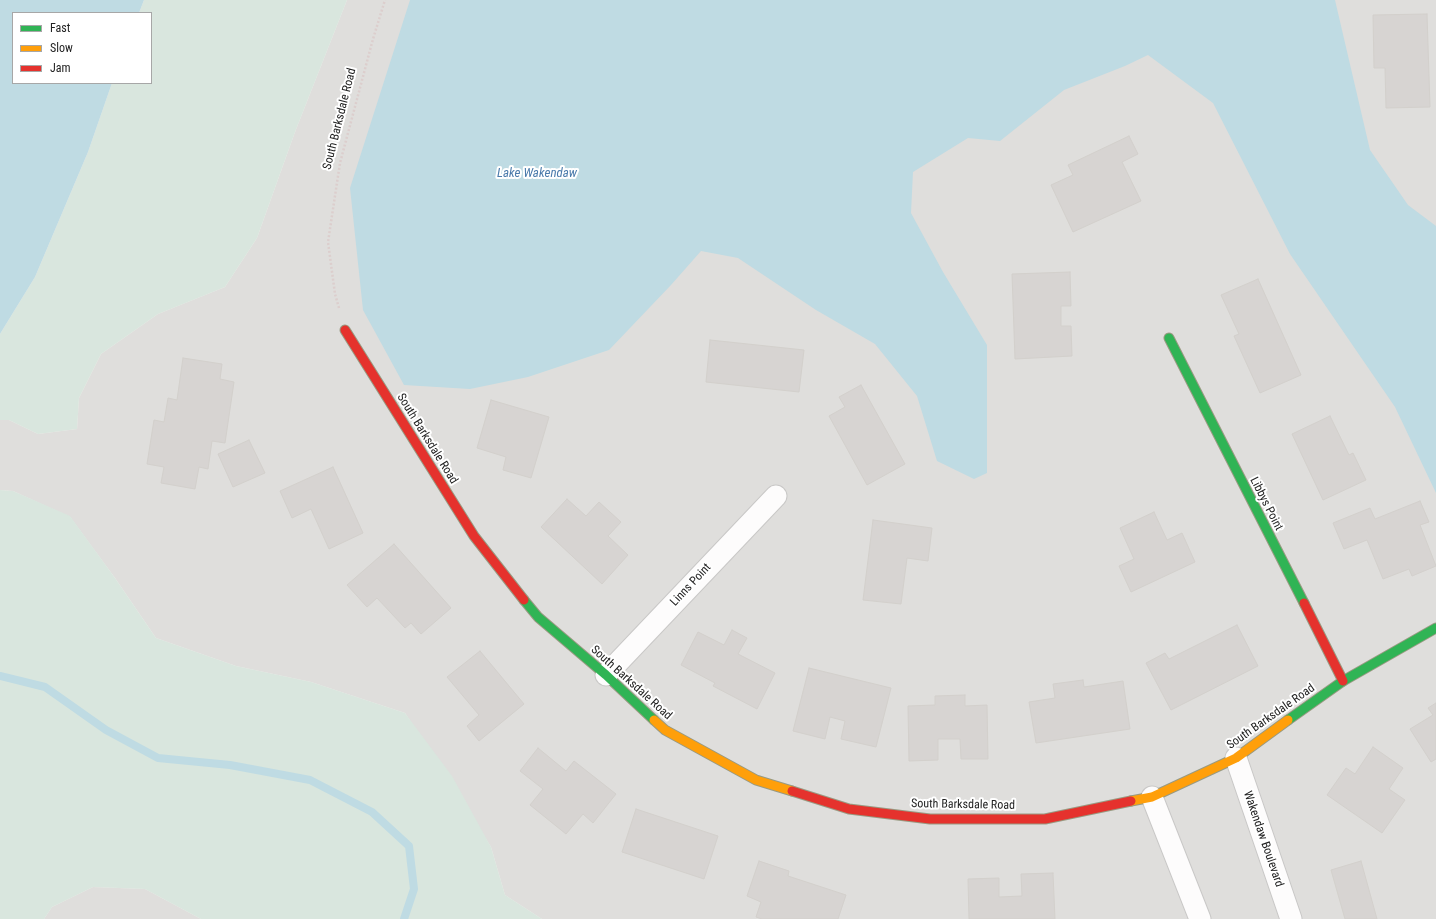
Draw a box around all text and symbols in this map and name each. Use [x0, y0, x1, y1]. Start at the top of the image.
legend [12, 12, 152, 84]
text: Fast [50, 21, 70, 35]
text: Slow [50, 41, 73, 55]
text: Jam [50, 61, 71, 75]
street label: South Barksdale Road [320, 67, 360, 171]
water label: Lake Wakendaw [497, 166, 577, 182]
street label: South Barksdale Road [393, 391, 461, 487]
street label: Libbys Point [1246, 475, 1286, 533]
street label: Linns Point [668, 561, 714, 609]
street label: South Barksdale Road [588, 643, 674, 723]
street label: South Barksdale Road [1224, 681, 1318, 753]
street label: Wakendaw Boulevard [1240, 789, 1286, 889]
street label: South Barksdale Road [911, 797, 1015, 813]

